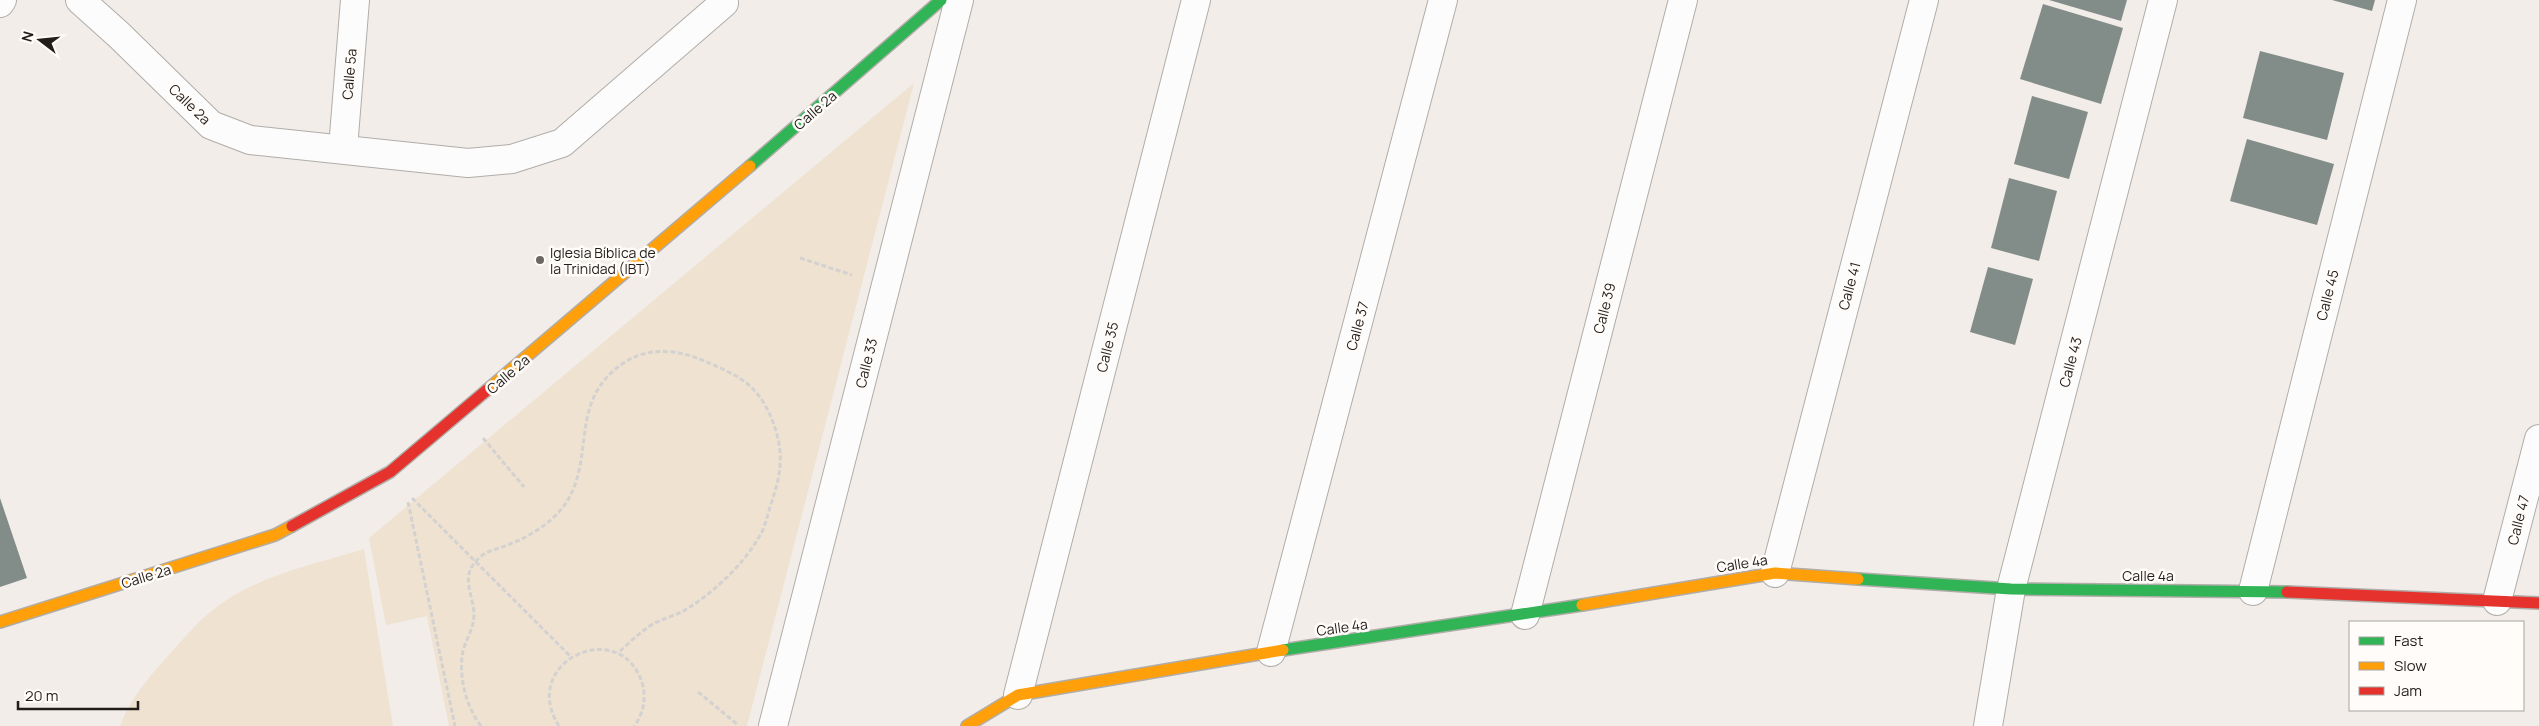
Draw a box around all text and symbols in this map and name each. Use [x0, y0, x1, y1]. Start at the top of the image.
north arrow [15, 15, 65, 65]
text: N [17, 29, 38, 44]
street label: Calle 5a [337, 48, 361, 100]
street label: Calle 2a [165, 79, 215, 129]
street label: Calle 2a [789, 86, 841, 134]
place label: Iglesia Bíblica de la Trinidad (IBT) [550, 243, 656, 278]
marker: Iglesia Bíblica de la Trinidad (IBT) [534, 254, 546, 266]
street label: Calle 41 [1833, 260, 1865, 312]
street label: Calle 45 [2312, 268, 2342, 322]
street label: Calle 39 [1589, 281, 1619, 335]
street label: Calle 37 [1341, 299, 1373, 353]
street label: Calle 35 [1092, 320, 1122, 374]
street label: Calle 43 [2054, 335, 2086, 389]
street label: Calle 33 [851, 336, 881, 390]
street label: Calle 2a [482, 350, 534, 398]
street label: Calle 47 [2503, 493, 2533, 547]
street label: Calle 4a [1715, 550, 1769, 576]
street label: Calle 2a [119, 559, 173, 593]
street label: Calle 4a [2122, 566, 2174, 585]
street label: Calle 4a [1315, 614, 1369, 640]
legend [2349, 621, 2524, 711]
text: Fast [2394, 630, 2423, 651]
text: Slow [2394, 655, 2427, 676]
scale bar [18, 678, 138, 710]
text: Jam [2394, 680, 2422, 701]
text: 20 m [25, 685, 58, 706]

